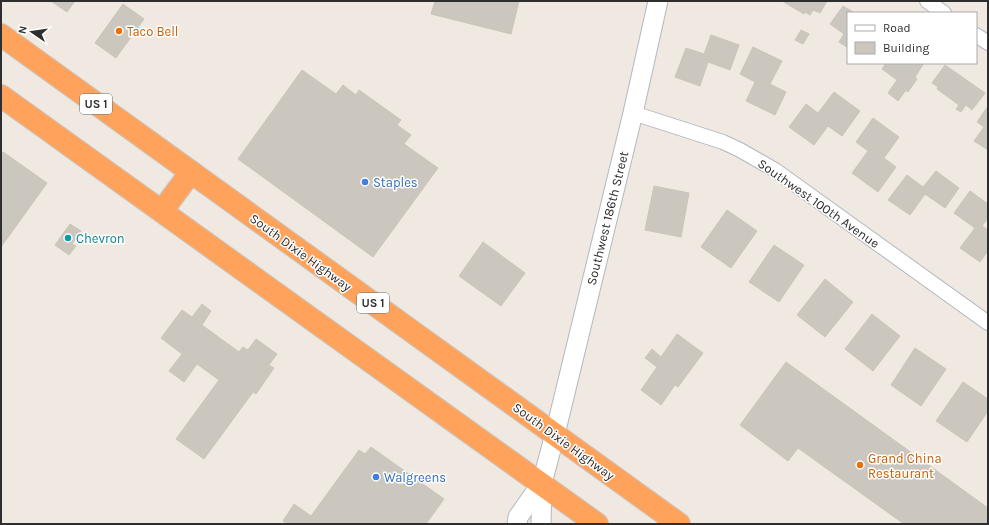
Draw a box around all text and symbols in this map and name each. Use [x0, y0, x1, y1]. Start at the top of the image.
north arrow [12, 12, 52, 52]
legend [847, 12, 977, 64]
text: Road [883, 21, 911, 35]
place label: Taco Bell [127, 24, 178, 39]
text: N [16, 25, 30, 35]
marker: Taco Bell [114, 26, 124, 36]
text: Building [883, 41, 930, 55]
road number: US 1 [80, 94, 112, 114]
street label: Southwest 186th Street [584, 149, 631, 287]
street label: Southwest 100th Avenue [755, 156, 883, 251]
place label: Staples [373, 175, 418, 190]
marker: Staples [360, 177, 370, 187]
street label: South Dixie Highway [247, 211, 354, 294]
place label: Chevron [76, 231, 125, 246]
marker: Chevron [63, 233, 73, 243]
road number: US 1 [357, 293, 389, 313]
street label: South Dixie Highway [510, 400, 617, 483]
place label: Grand China Restaurant [868, 451, 942, 481]
marker: Grand China Restaurant [855, 460, 865, 470]
place label: Walgreens [384, 470, 446, 485]
marker: Walgreens [371, 472, 381, 482]

